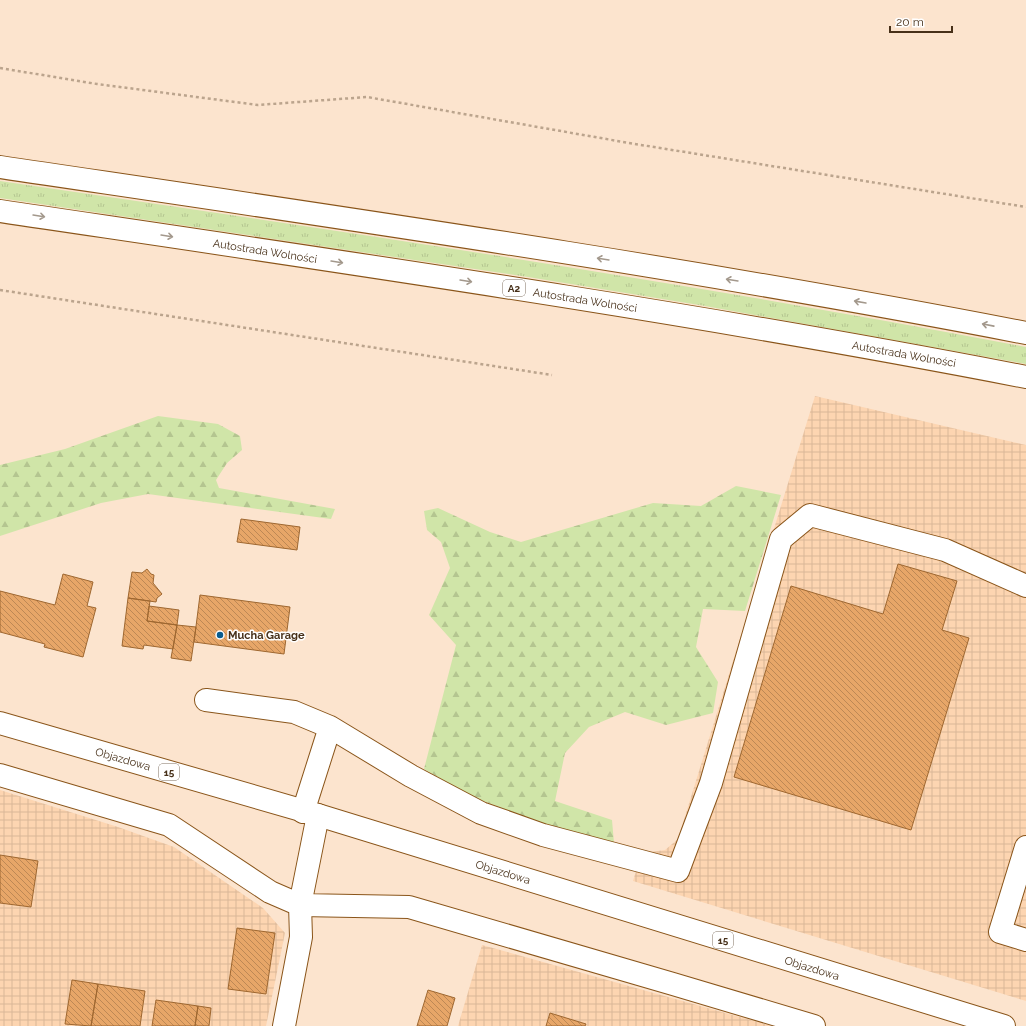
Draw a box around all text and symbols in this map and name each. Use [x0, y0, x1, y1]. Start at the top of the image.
scale bar [890, 8, 952, 34]
text: 20 m [896, 15, 924, 29]
one-way arrow [32, 213, 45, 221]
one-way arrow [160, 232, 173, 240]
street label: Autostrada Wolności [212, 237, 318, 266]
one-way arrow [597, 255, 610, 263]
one-way arrow [330, 258, 343, 266]
one-way arrow [726, 276, 739, 284]
one-way arrow [459, 277, 472, 285]
road number: A2 [503, 280, 525, 296]
street label: Autostrada Wolności [532, 286, 638, 315]
one-way arrow [854, 298, 867, 306]
one-way arrow [982, 321, 995, 329]
street label: Autostrada Wolności [851, 339, 957, 370]
place label: Mucha Garage [228, 629, 305, 642]
marker: Mucha Garage [215, 630, 225, 640]
street label: Objazdowa [94, 745, 152, 774]
road number: 15 [159, 764, 179, 780]
street label: Objazdowa [474, 858, 532, 887]
road number: 15 [713, 932, 733, 948]
street label: Objazdowa [783, 954, 841, 983]

